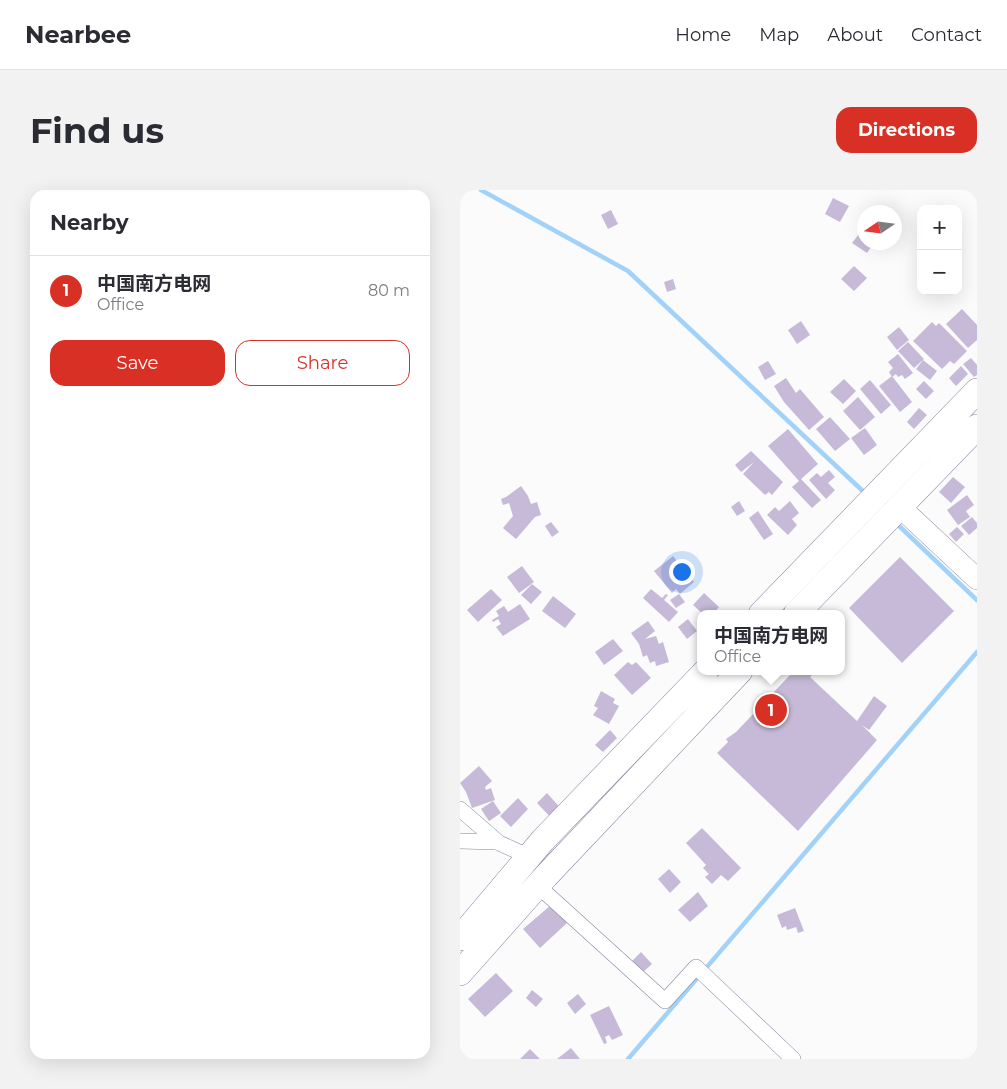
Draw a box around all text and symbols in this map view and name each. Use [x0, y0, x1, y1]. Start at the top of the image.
text: Nearbee [25, 20, 131, 49]
text: Home [675, 24, 731, 46]
text: Map [759, 24, 799, 46]
text: About [827, 24, 883, 46]
text: Contact [911, 24, 982, 46]
button: Directions [836, 107, 977, 153]
text: Find us [30, 109, 164, 152]
north arrow [857, 205, 902, 250]
map controls [917, 205, 962, 295]
button: + [917, 205, 962, 250]
text: Nearby [50, 210, 129, 235]
button: − [917, 250, 962, 295]
text: 中国南方电网 [97, 272, 211, 295]
text: 1 [63, 281, 69, 300]
text: 80 m [368, 281, 410, 300]
text: Office [97, 295, 144, 314]
button: Save [50, 340, 225, 386]
button: Share [235, 340, 410, 386]
your location [669, 559, 695, 585]
popup [697, 610, 845, 675]
text: 中国南方电网 [714, 624, 828, 647]
text: Office [714, 647, 761, 666]
pin: 1 [755, 691, 787, 729]

